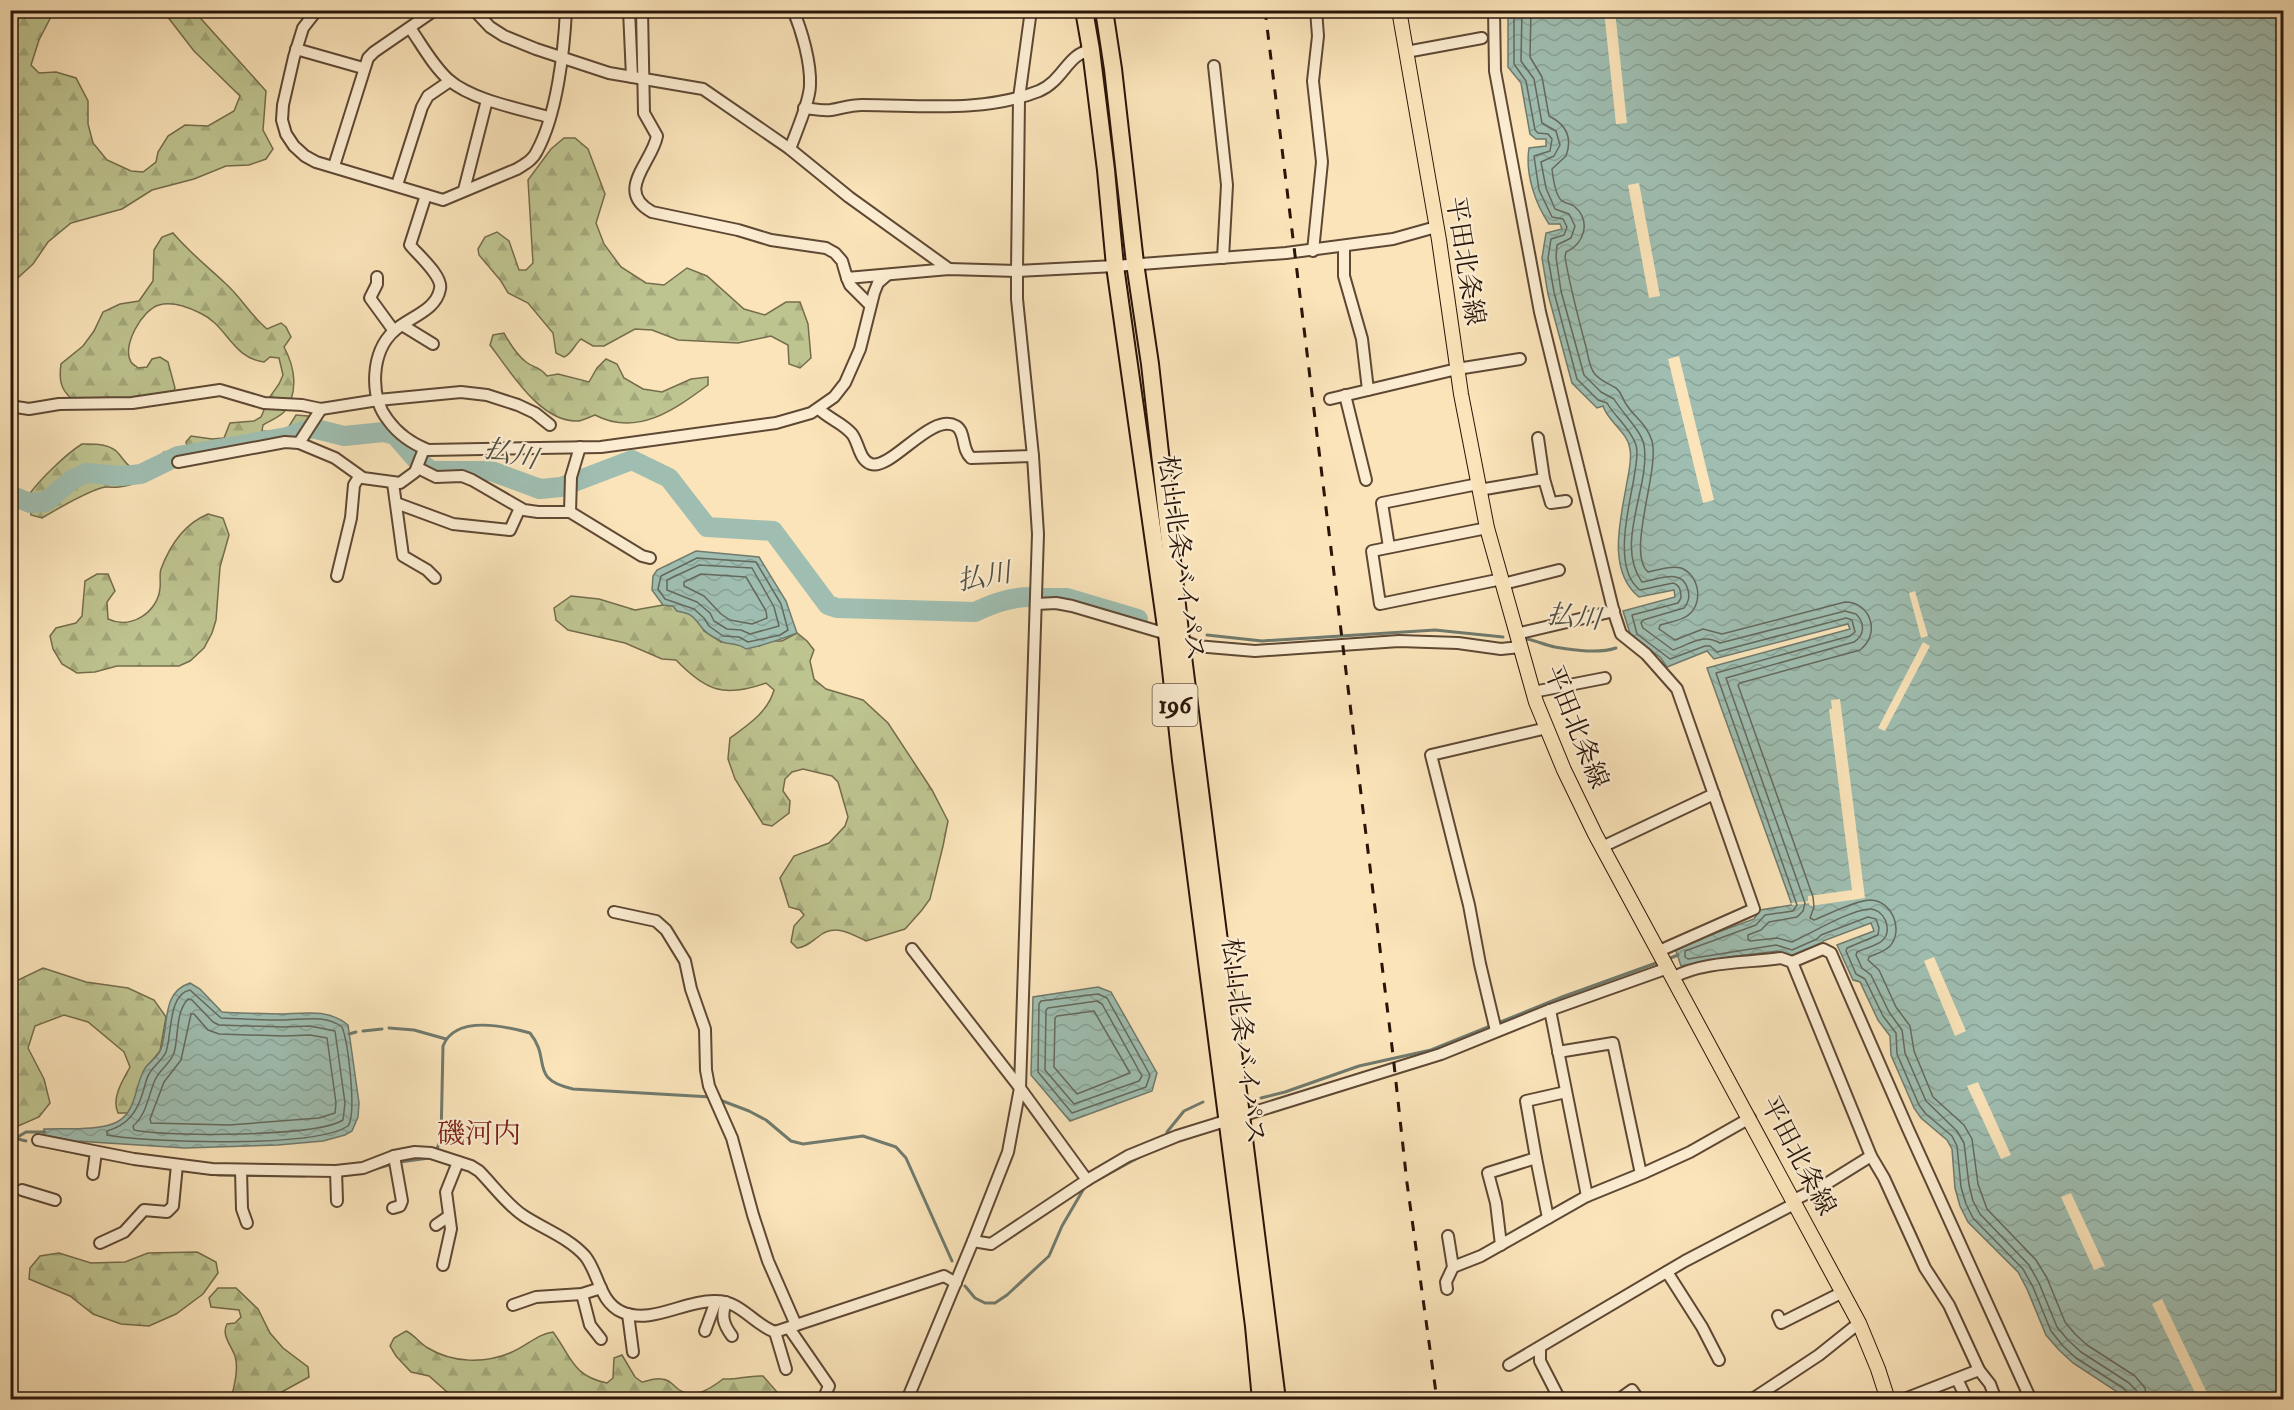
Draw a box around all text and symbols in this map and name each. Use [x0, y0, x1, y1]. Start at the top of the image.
street label: 平田北条線 [1439, 194, 1491, 328]
water label: 払川 [481, 432, 544, 477]
street label: 松山北条バイパス [1151, 453, 1211, 663]
water label: 払川 [955, 556, 1016, 598]
water label: 払川 [1545, 598, 1606, 637]
street label: 平田北条線 [1537, 661, 1615, 793]
road number: 196 [1152, 684, 1198, 726]
street label: 松山北条バイパス [1214, 936, 1272, 1146]
street label: 平田北条線 [1753, 1091, 1843, 1221]
district label: 磯河内 [437, 1117, 521, 1152]

